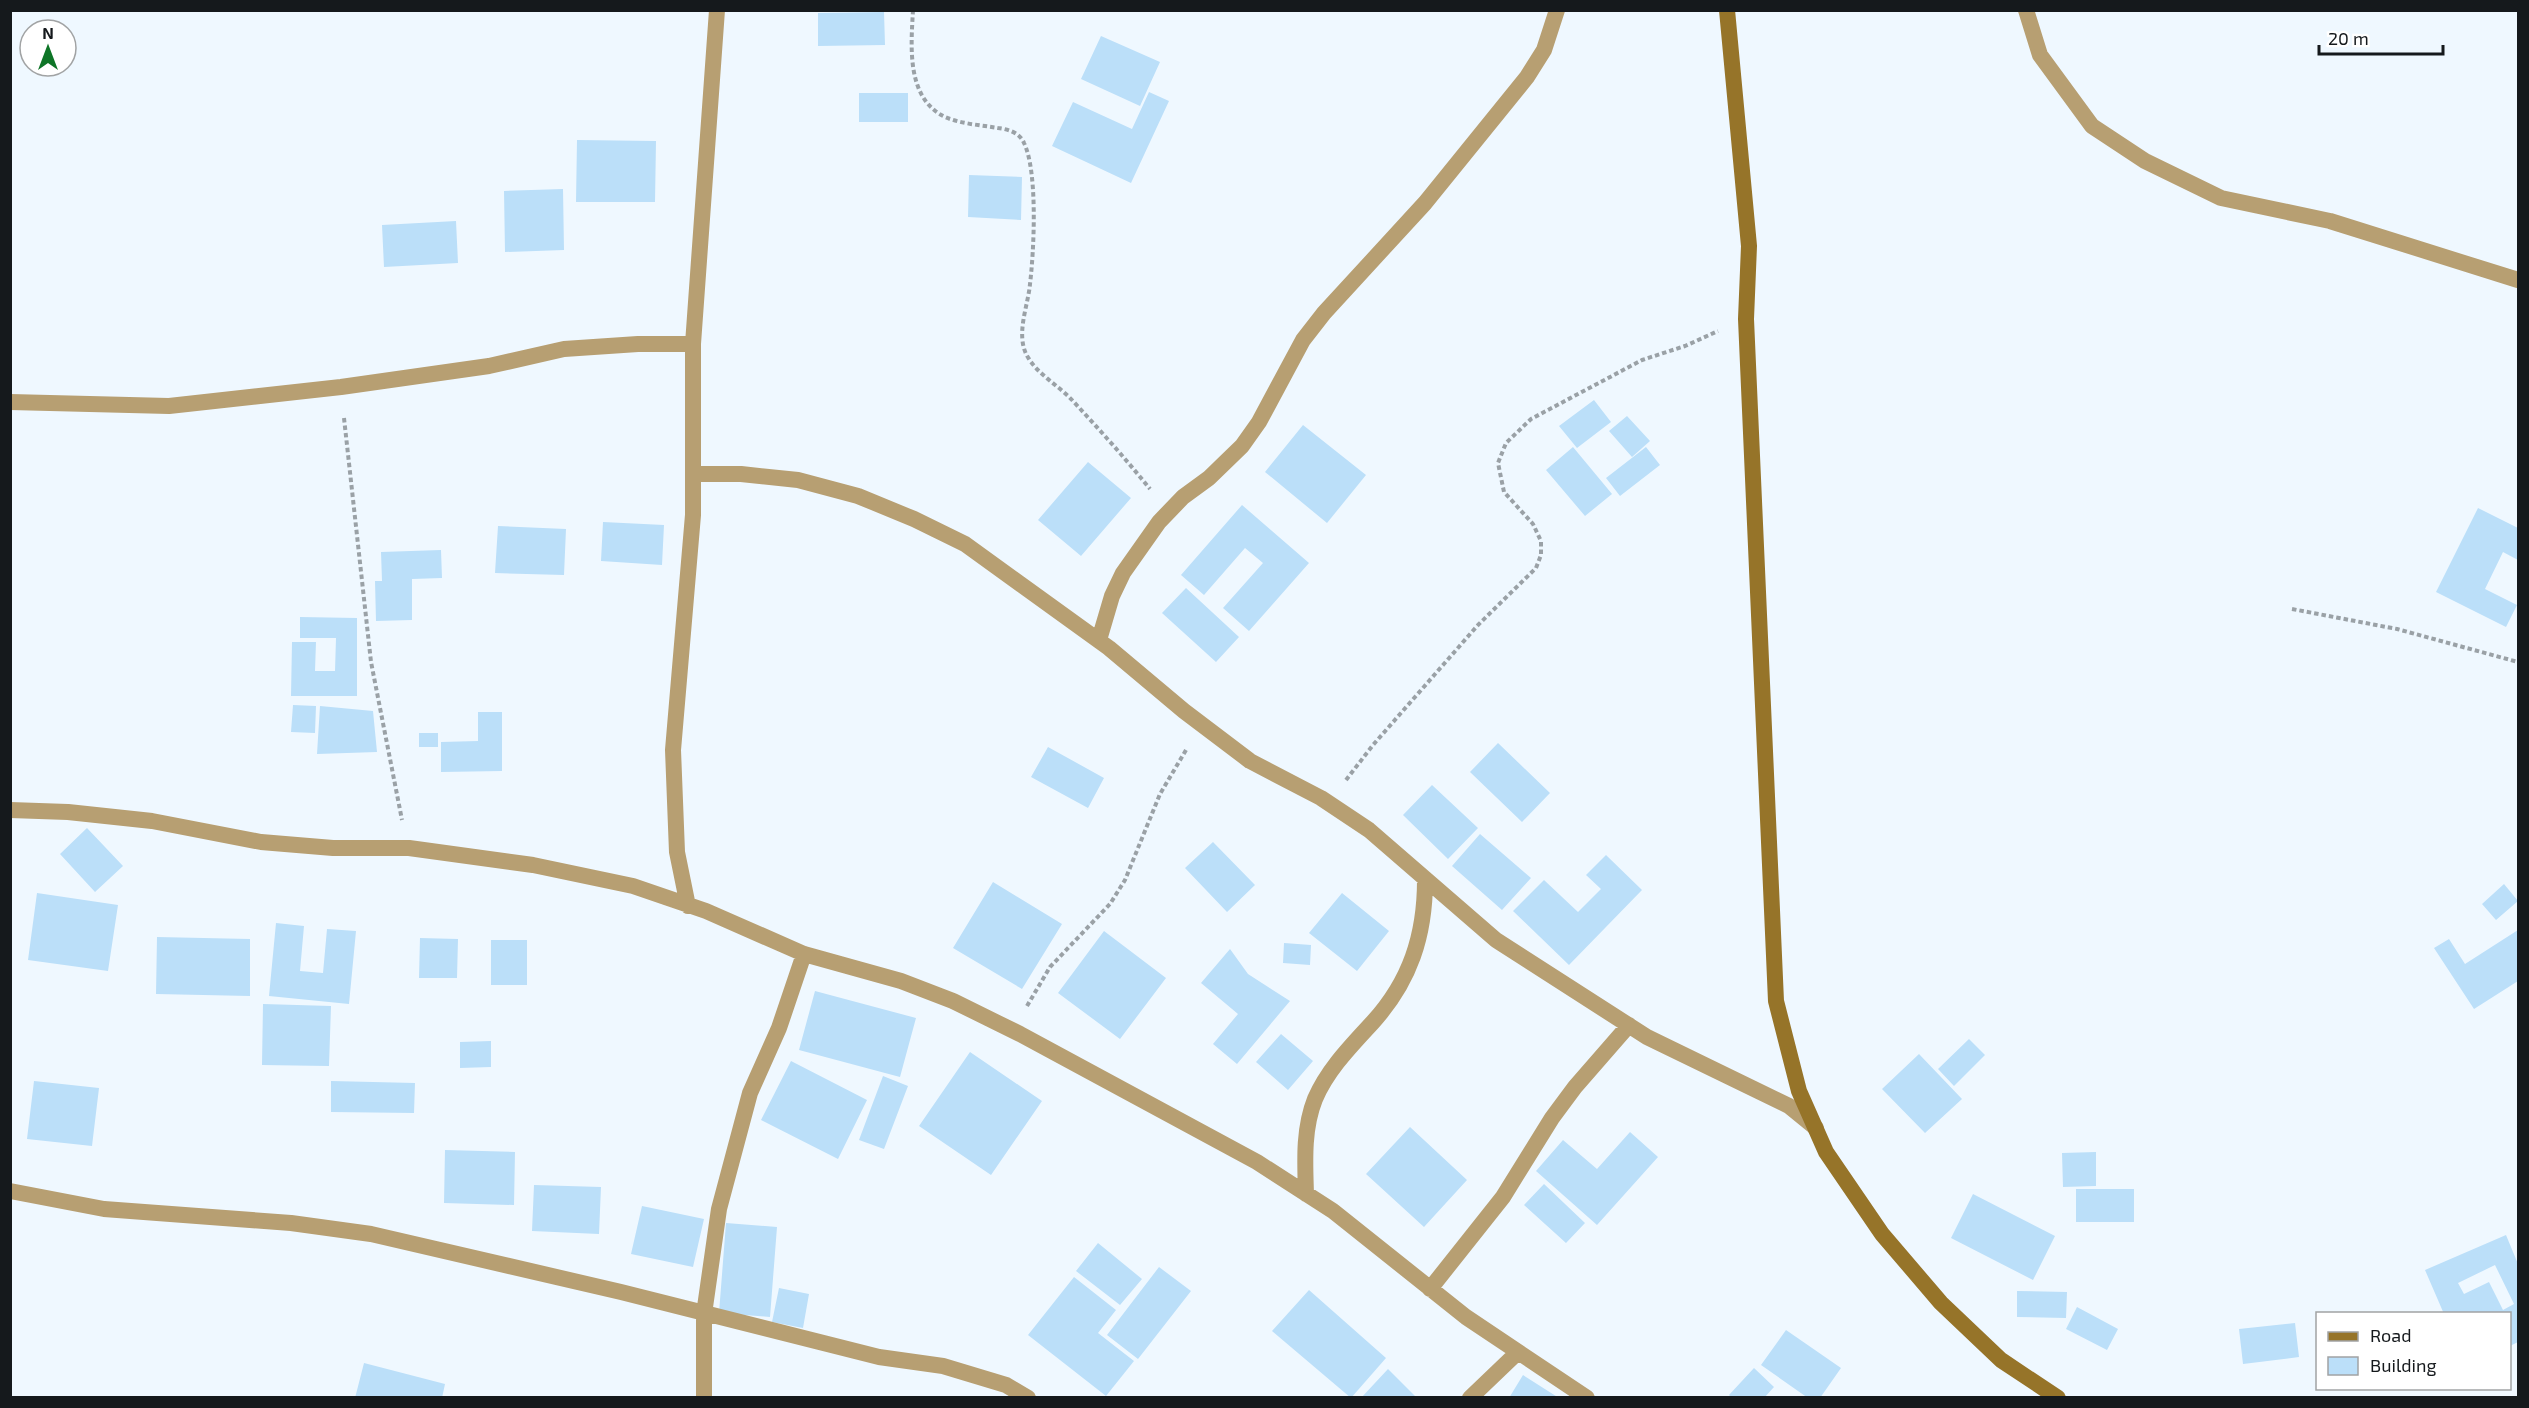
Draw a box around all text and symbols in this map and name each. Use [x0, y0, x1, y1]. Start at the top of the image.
north arrow [18, 18, 78, 78]
scale bar [2319, 18, 2444, 56]
text: N [42, 23, 54, 42]
text: 20 m [2328, 27, 2369, 49]
legend [2316, 1312, 2511, 1390]
text: Road [2370, 1324, 2411, 1346]
text: Building [2370, 1354, 2437, 1376]

